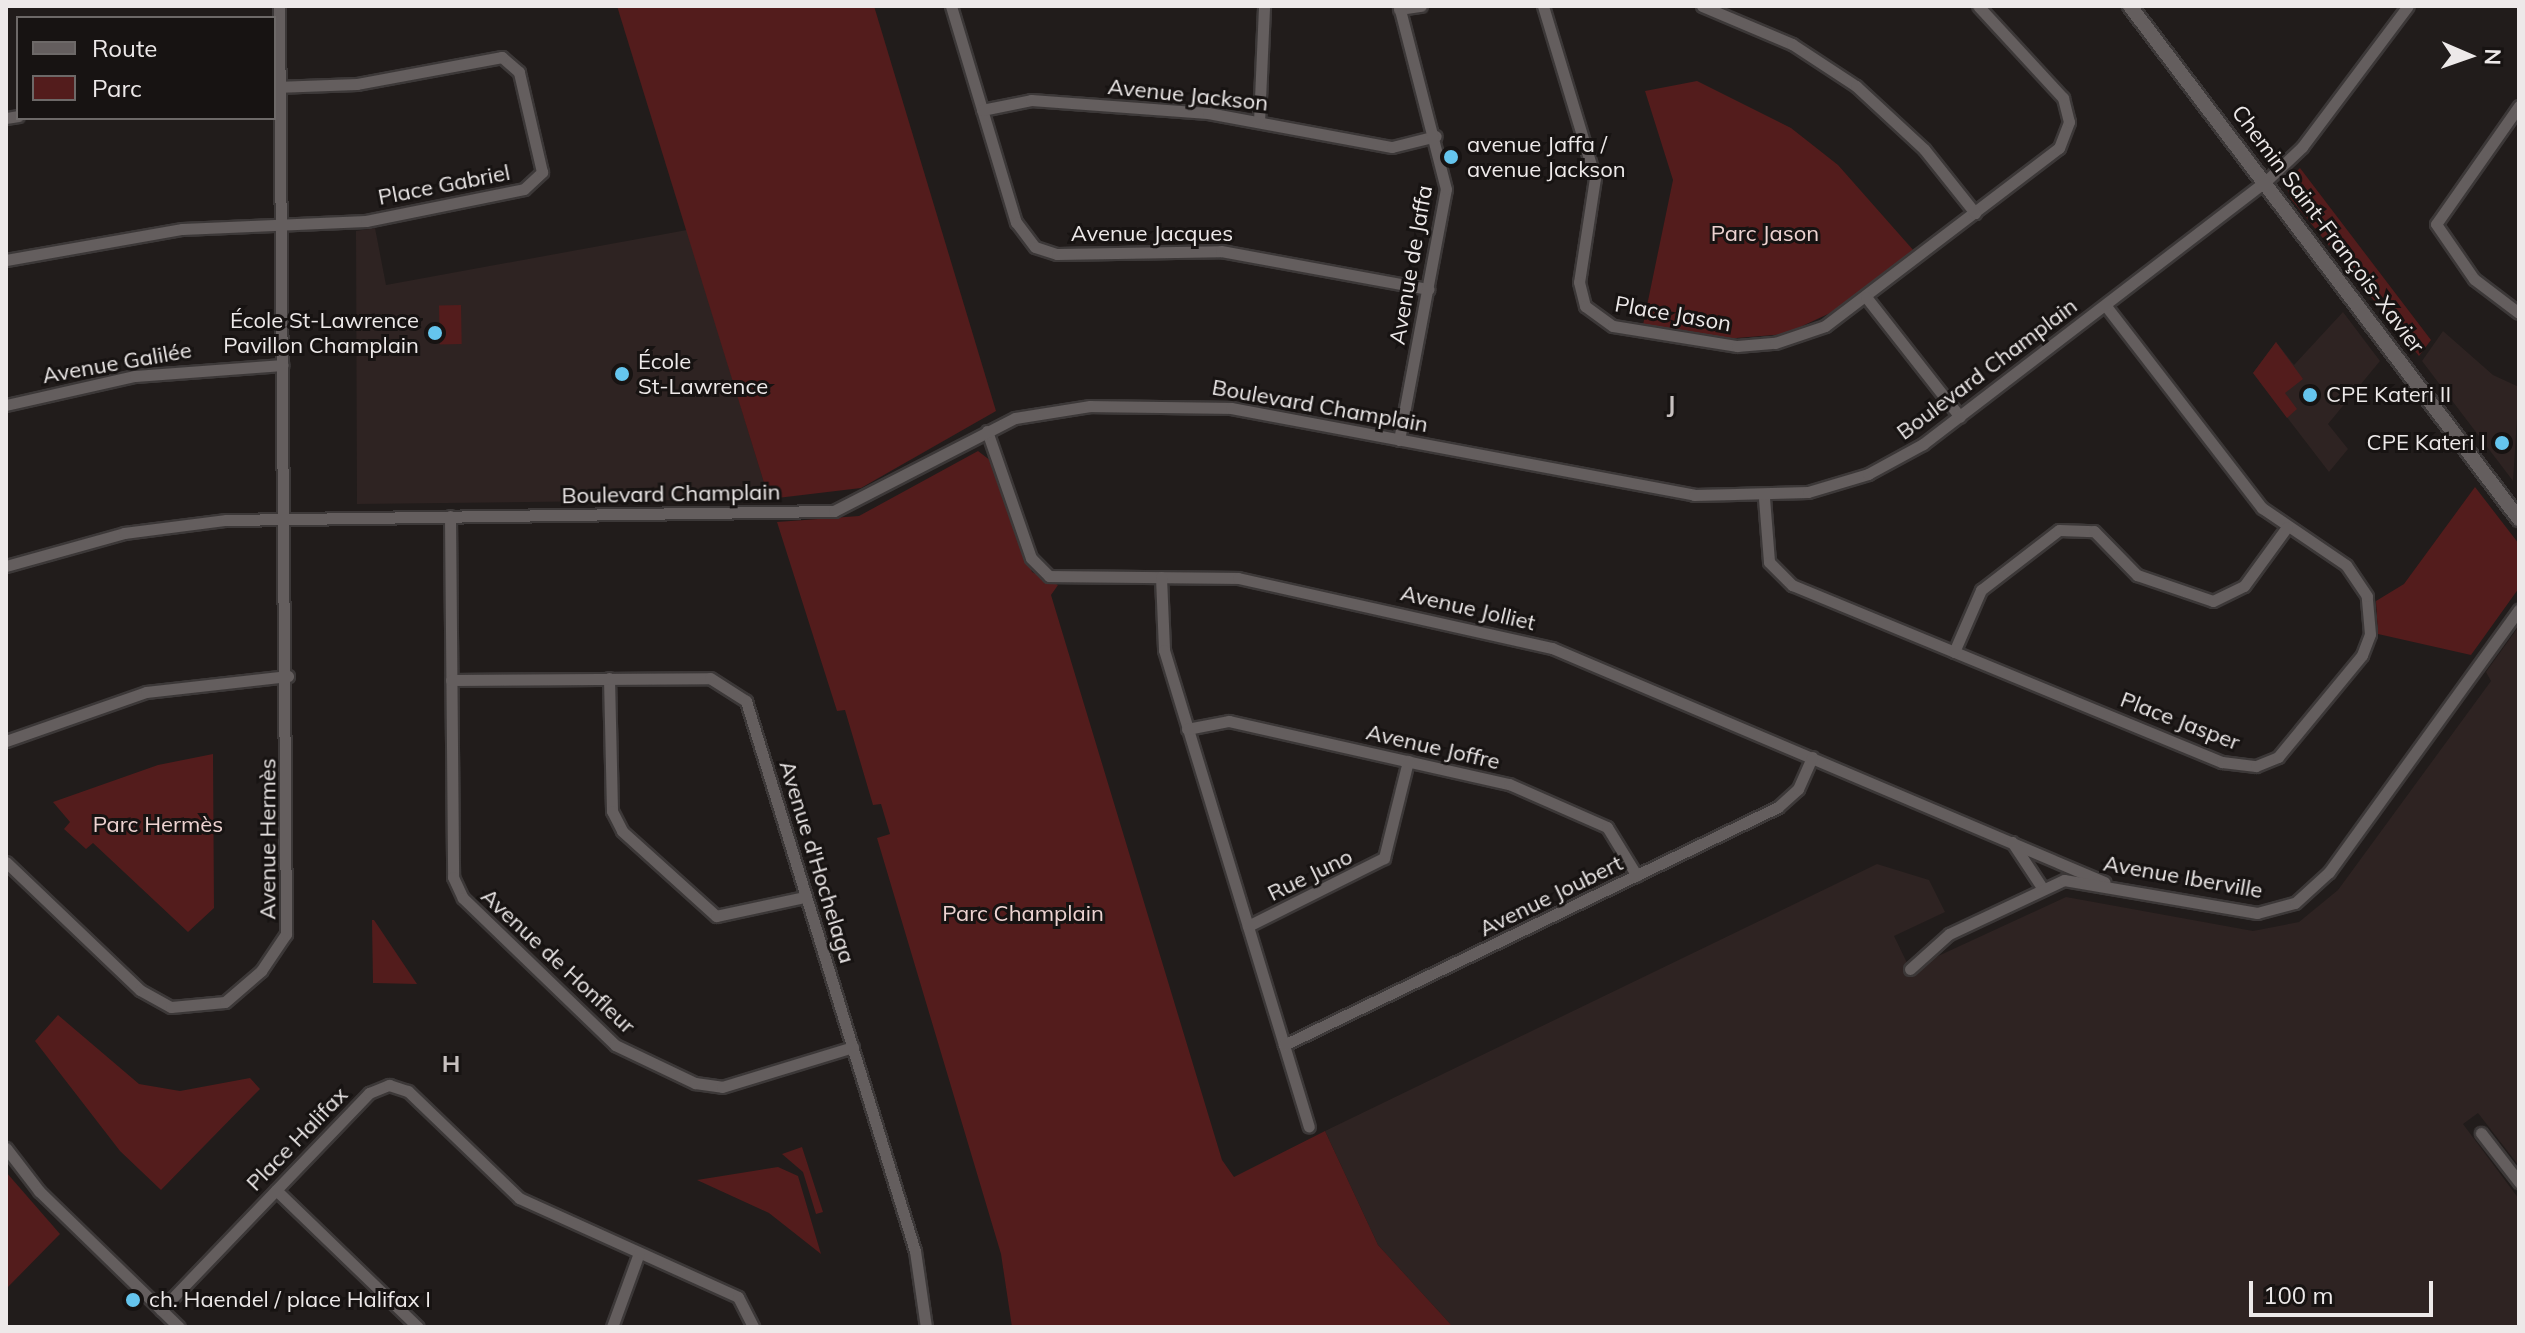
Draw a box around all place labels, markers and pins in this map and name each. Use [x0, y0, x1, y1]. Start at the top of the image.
place label: avenue Jaffa / avenue Jackson [1467, 131, 1626, 182]
marker: avenue Jaffa / avenue Jackson [1442, 148, 1460, 166]
place label: École St-Lawrence Pavillon Champlain [223, 307, 419, 358]
marker: École St-Lawrence Pavillon Champlain [426, 324, 444, 342]
place label: École St-Lawrence [638, 348, 768, 400]
marker: École St-Lawrence [613, 365, 631, 383]
place label: CPE Kateri II [2326, 382, 2451, 408]
marker: CPE Kateri II [2301, 386, 2319, 404]
place label: CPE Kateri I [2367, 430, 2486, 456]
marker: CPE Kateri I [2493, 434, 2511, 452]
place label: ch. Haendel / place Halifax I [149, 1287, 431, 1313]
marker: ch. Haendel / place Halifax I [124, 1291, 142, 1309]

